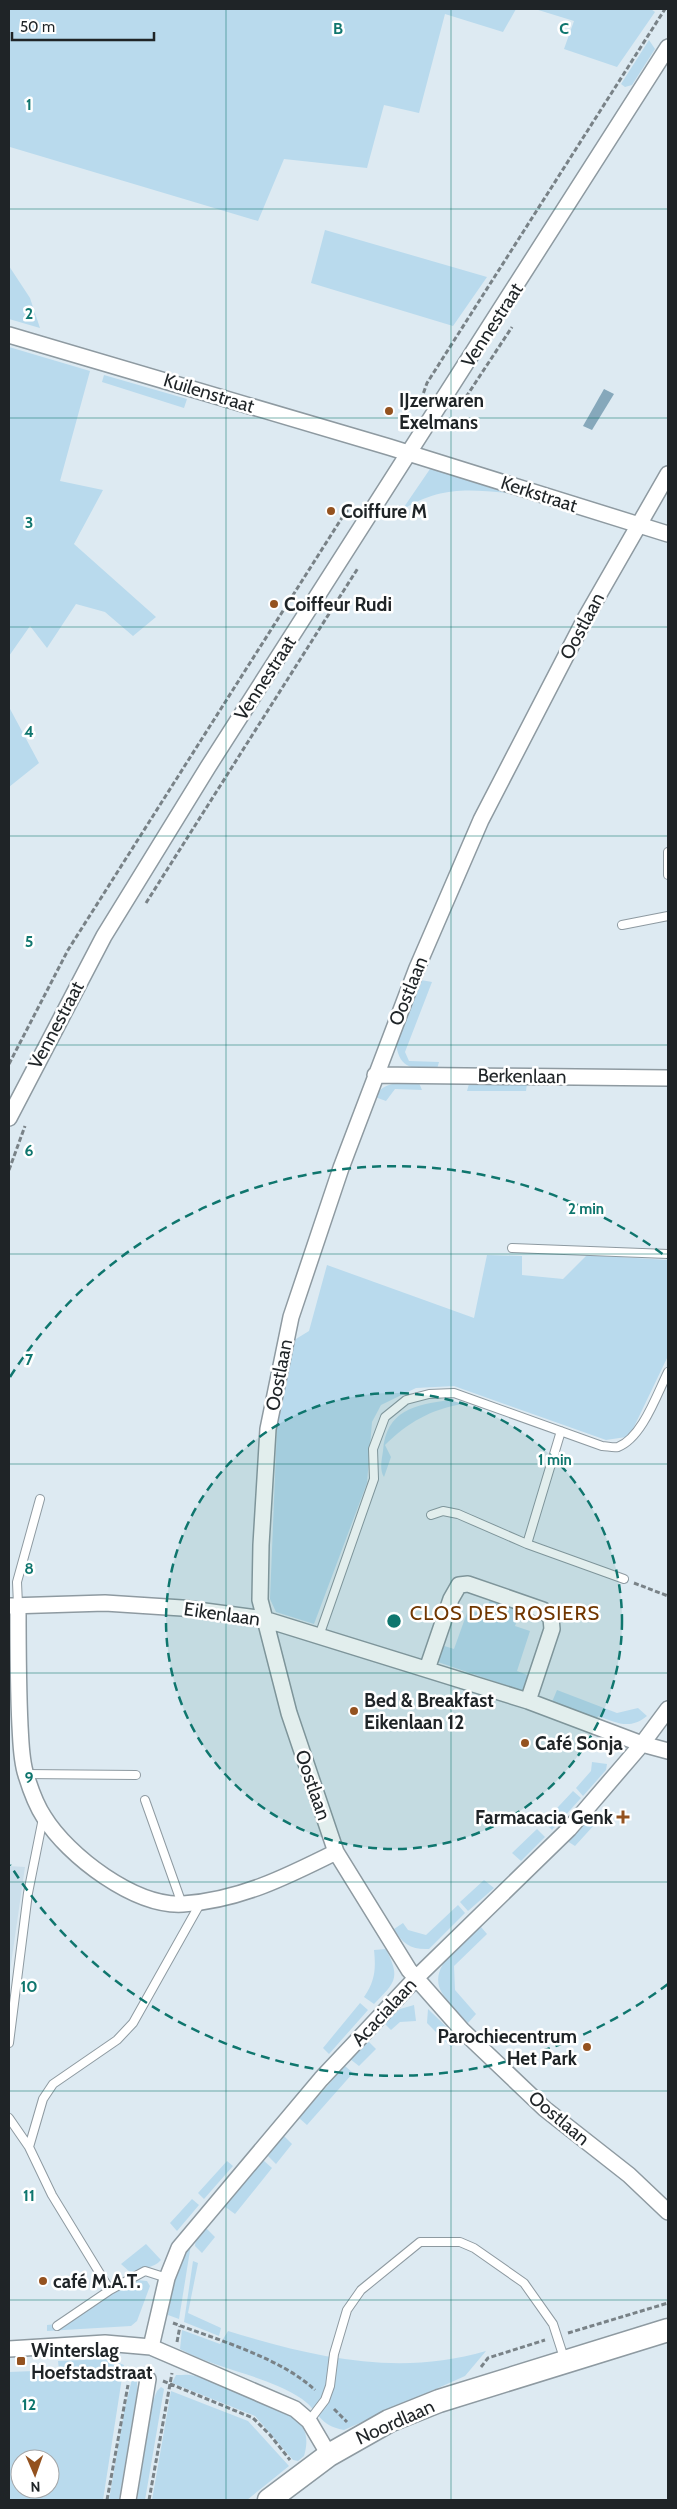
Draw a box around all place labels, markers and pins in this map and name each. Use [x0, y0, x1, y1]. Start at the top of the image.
place label: IJzerwaren Exelmans [399, 389, 484, 434]
marker: IJzerwaren Exelmans [383, 405, 395, 417]
place label: Coiffure M [341, 500, 427, 523]
marker: Coiffure M [325, 505, 337, 517]
place label: Coiffeur Rudi [284, 593, 392, 616]
marker: Coiffeur Rudi [268, 598, 280, 610]
centre of rings [385, 1612, 403, 1630]
place label: Bed & Breakfast Eikenlaan 12 [364, 1689, 494, 1734]
marker: Bed & Breakfast Eikenlaan 12 [348, 1705, 360, 1717]
place label: Café Sonja [535, 1732, 623, 1755]
marker: Café Sonja [519, 1737, 531, 1749]
place label: Farmacacia Genk [475, 1806, 614, 1829]
marker: Farmacacia Genk [617, 1811, 629, 1823]
place label: Parochiecentrum Het Park [438, 2025, 578, 2070]
marker: Parochiecentrum Het Park [581, 2041, 593, 2053]
place label: café M.A.T. [53, 2270, 141, 2293]
marker: café M.A.T. [37, 2275, 49, 2287]
place label: Winterslag Hoefstadstraat [31, 2339, 153, 2384]
marker: Winterslag Hoefstadstraat [15, 2355, 27, 2367]

